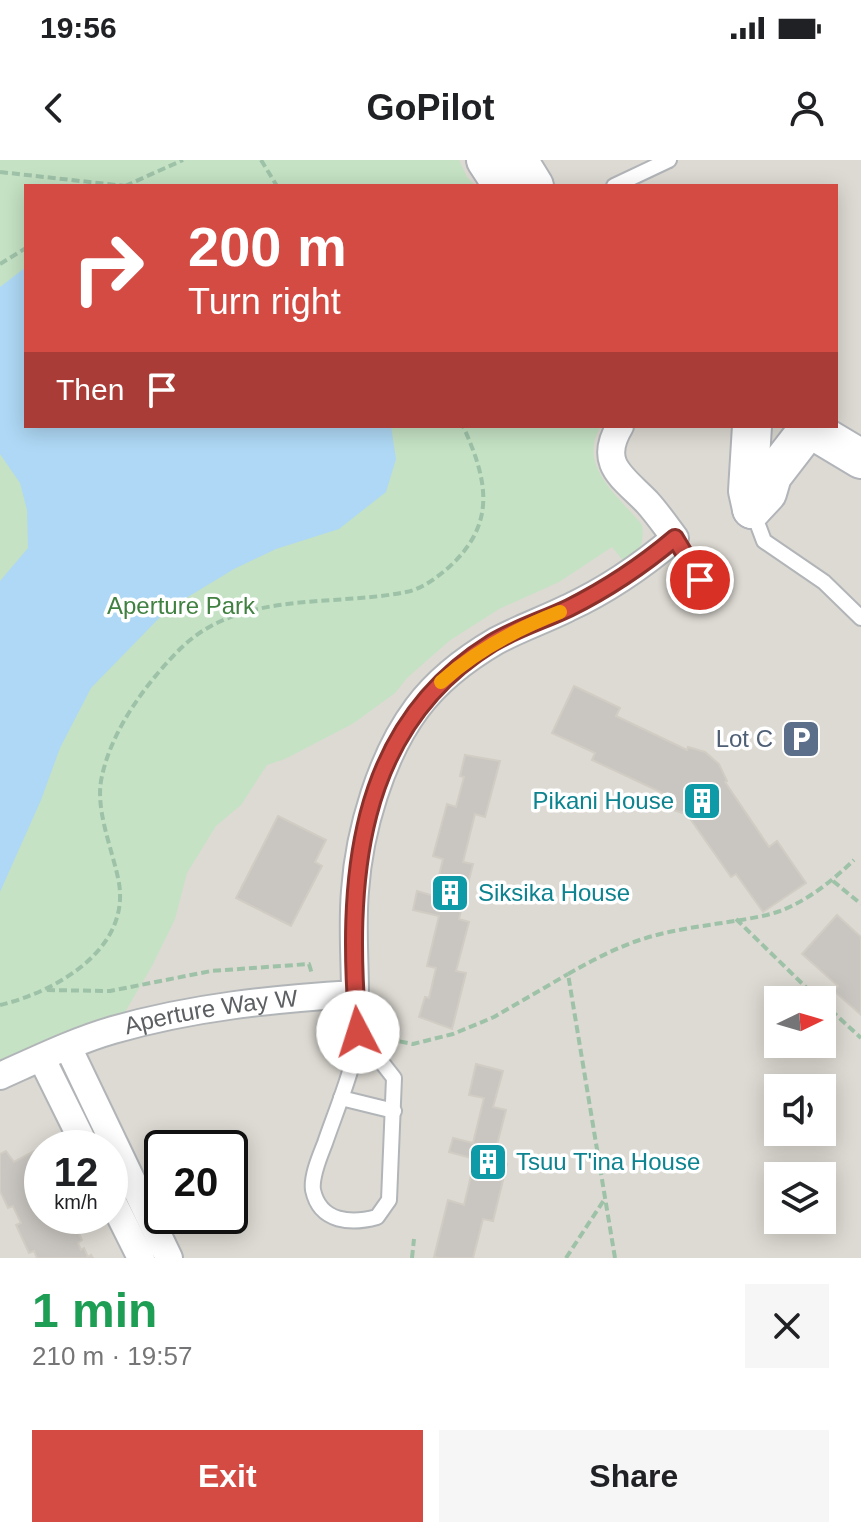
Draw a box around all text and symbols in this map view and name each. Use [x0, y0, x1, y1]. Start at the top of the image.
text: 19:56 [40, 11, 117, 44]
icon: back [32, 86, 76, 130]
icon: person [785, 86, 829, 130]
text: GoPilot [367, 87, 495, 128]
text: 200 m [188, 215, 347, 278]
icon: right [56, 216, 160, 320]
text: Turn right [188, 281, 341, 322]
icon: arrive [140, 368, 184, 412]
text: Then [56, 373, 124, 406]
pin [666, 546, 734, 614]
icon: arrive [678, 558, 722, 602]
park label: Aperture Park [107, 592, 256, 619]
parking icon: Lot C [780, 718, 822, 760]
place label: Lot C [716, 725, 773, 752]
building icon: Pikani House [681, 780, 723, 822]
place label: Pikani House [533, 787, 674, 814]
building icon: Siksika House [429, 872, 471, 914]
place label: Siksika House [478, 879, 630, 906]
street label: Aperture Way W [121, 984, 299, 1039]
north arrow [764, 986, 836, 1058]
map controls [764, 986, 836, 1234]
position arrow [316, 990, 400, 1074]
button: sound [764, 1074, 836, 1146]
speed limit sign: 20 [144, 1130, 248, 1234]
building icon: Tsuu T'ina House [467, 1141, 509, 1183]
place label: Tsuu T'ina House [516, 1148, 700, 1175]
text: 12 [54, 1150, 98, 1194]
button: layers [764, 1162, 836, 1234]
text: km/h [54, 1191, 98, 1213]
text: 1 min [32, 1284, 157, 1337]
button: close [745, 1284, 829, 1368]
text: 210 m · 19:57 [32, 1341, 192, 1371]
button: Exit [32, 1430, 423, 1522]
button: Share [439, 1430, 829, 1522]

